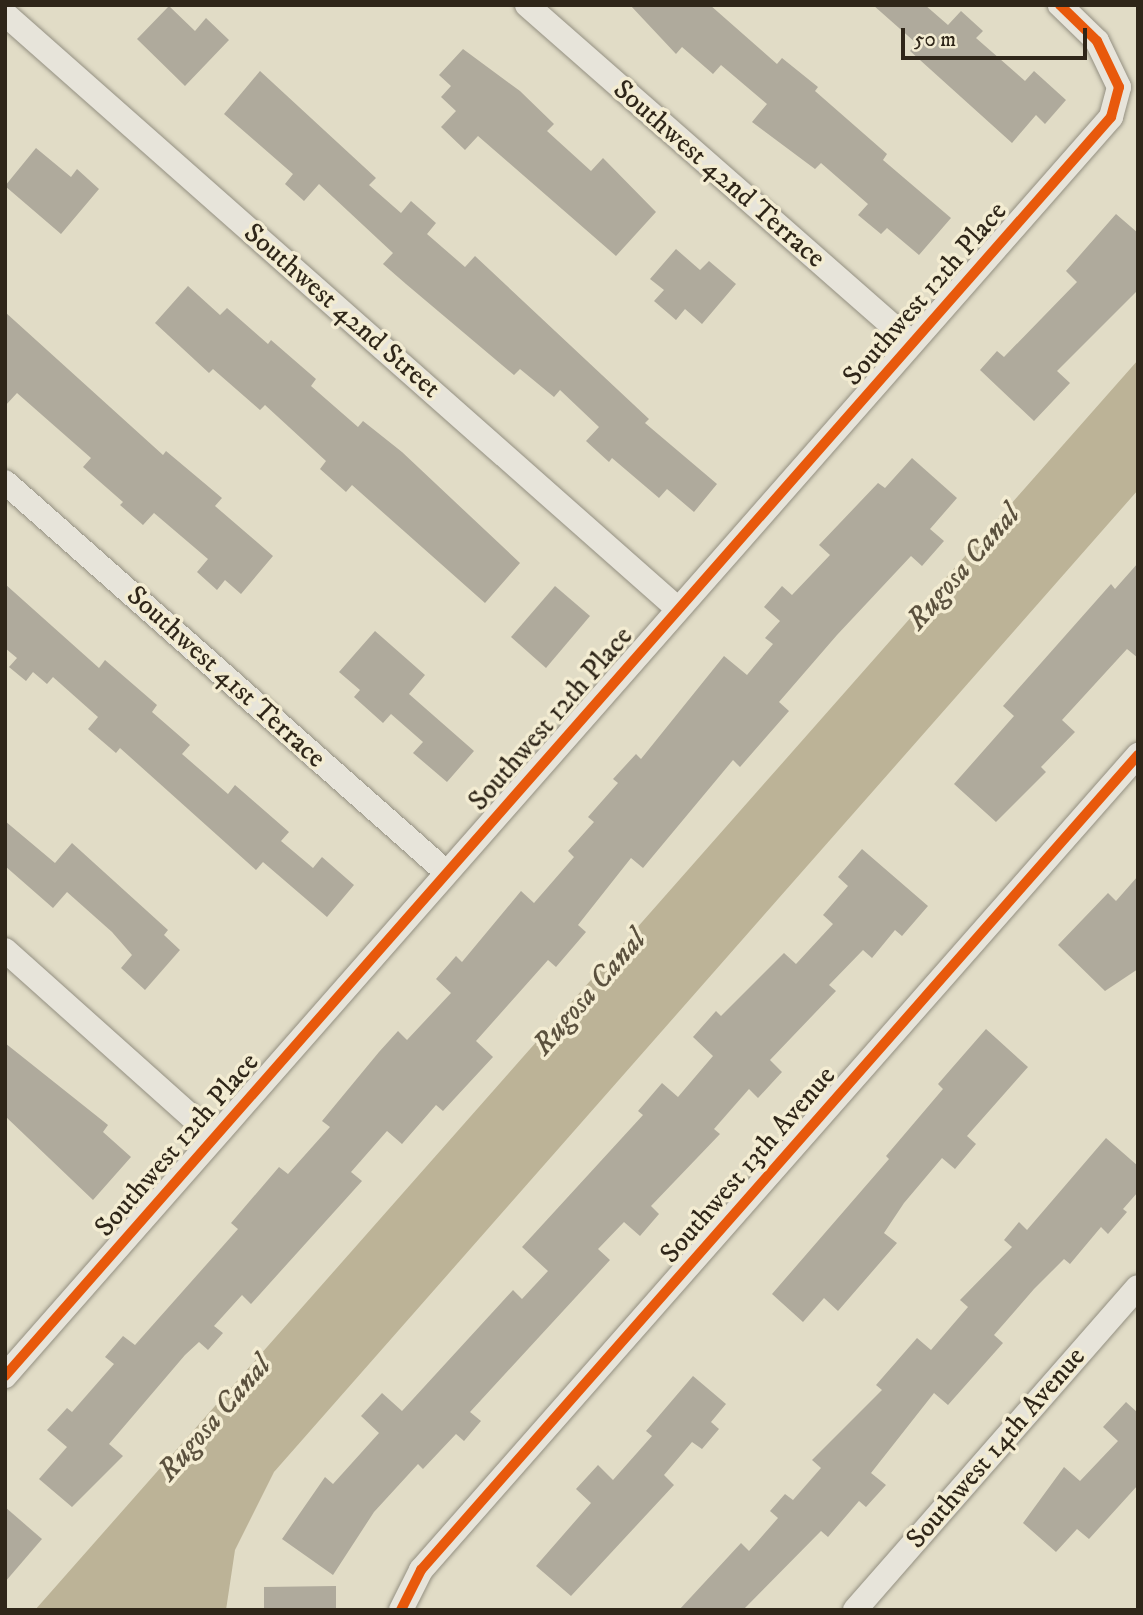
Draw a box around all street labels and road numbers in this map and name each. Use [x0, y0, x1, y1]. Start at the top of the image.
street label: Southwest 42nd Terrace [606, 73, 832, 275]
street label: Southwest 12th Place [836, 195, 1014, 393]
street label: Southwest 42nd Street [237, 216, 447, 406]
street label: Southwest 41st Terrace [120, 579, 332, 775]
street label: Southwest 12th Place [462, 620, 640, 818]
street label: Southwest 12th Place [88, 1046, 266, 1244]
street label: Southwest 13th Avenue [653, 1060, 843, 1270]
street label: Southwest 14th Avenue [899, 1340, 1093, 1556]

